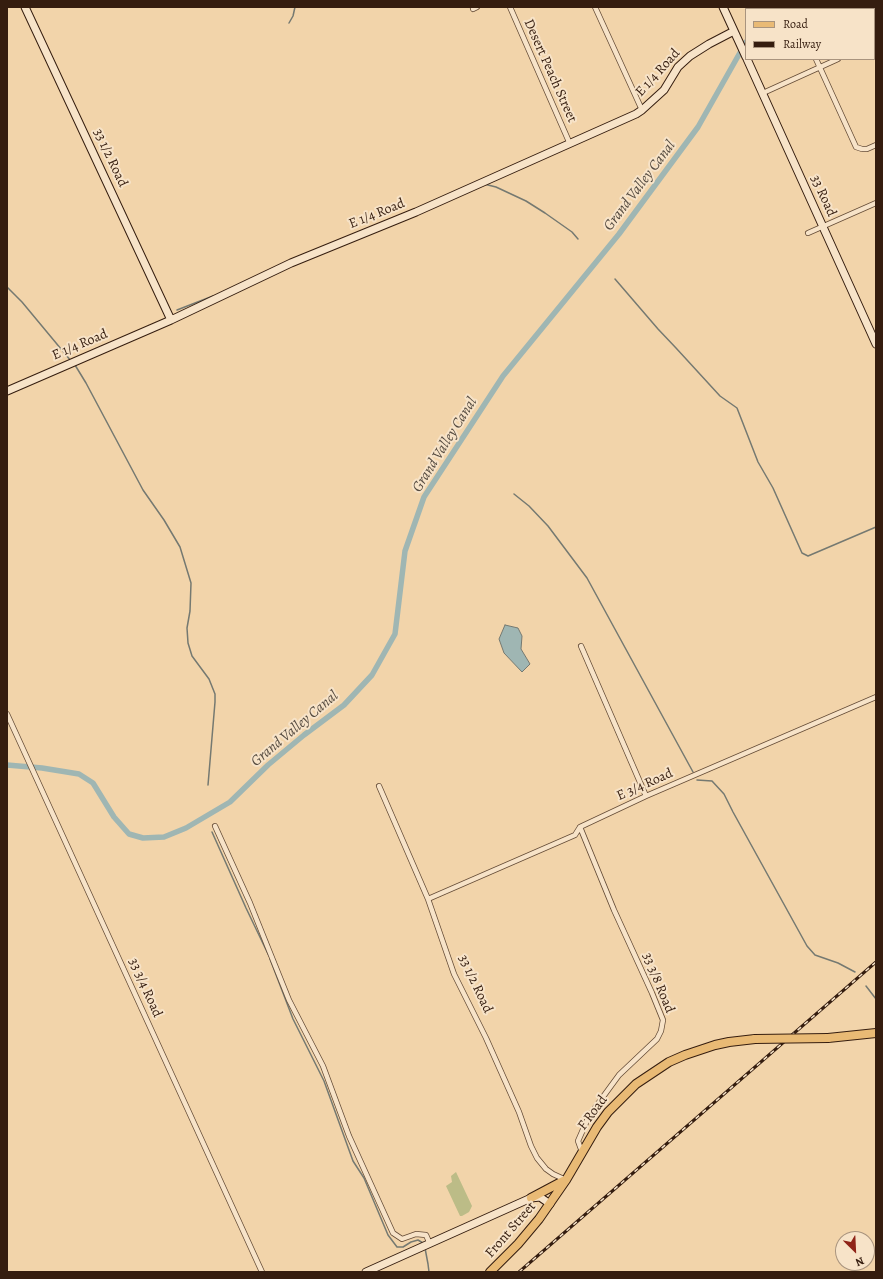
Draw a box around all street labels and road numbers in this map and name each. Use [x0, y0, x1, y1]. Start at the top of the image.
street label: Desert Peach Street [520, 17, 580, 125]
street label: E 1/4 Road [632, 46, 684, 100]
street label: 33 1/2 Road [89, 126, 131, 190]
street label: 33 Road [806, 173, 840, 219]
street label: E 1/4 Road [347, 195, 407, 233]
street label: E 1/4 Road [50, 326, 110, 364]
street label: E 3/4 Road [614, 765, 676, 805]
street label: 33 3/8 Road [638, 950, 678, 1016]
street label: 33 1/2 Road [454, 952, 496, 1016]
street label: 33 3/4 Road [124, 956, 166, 1020]
street label: F Road [575, 1092, 611, 1134]
street label: Front Street [482, 1199, 540, 1261]

